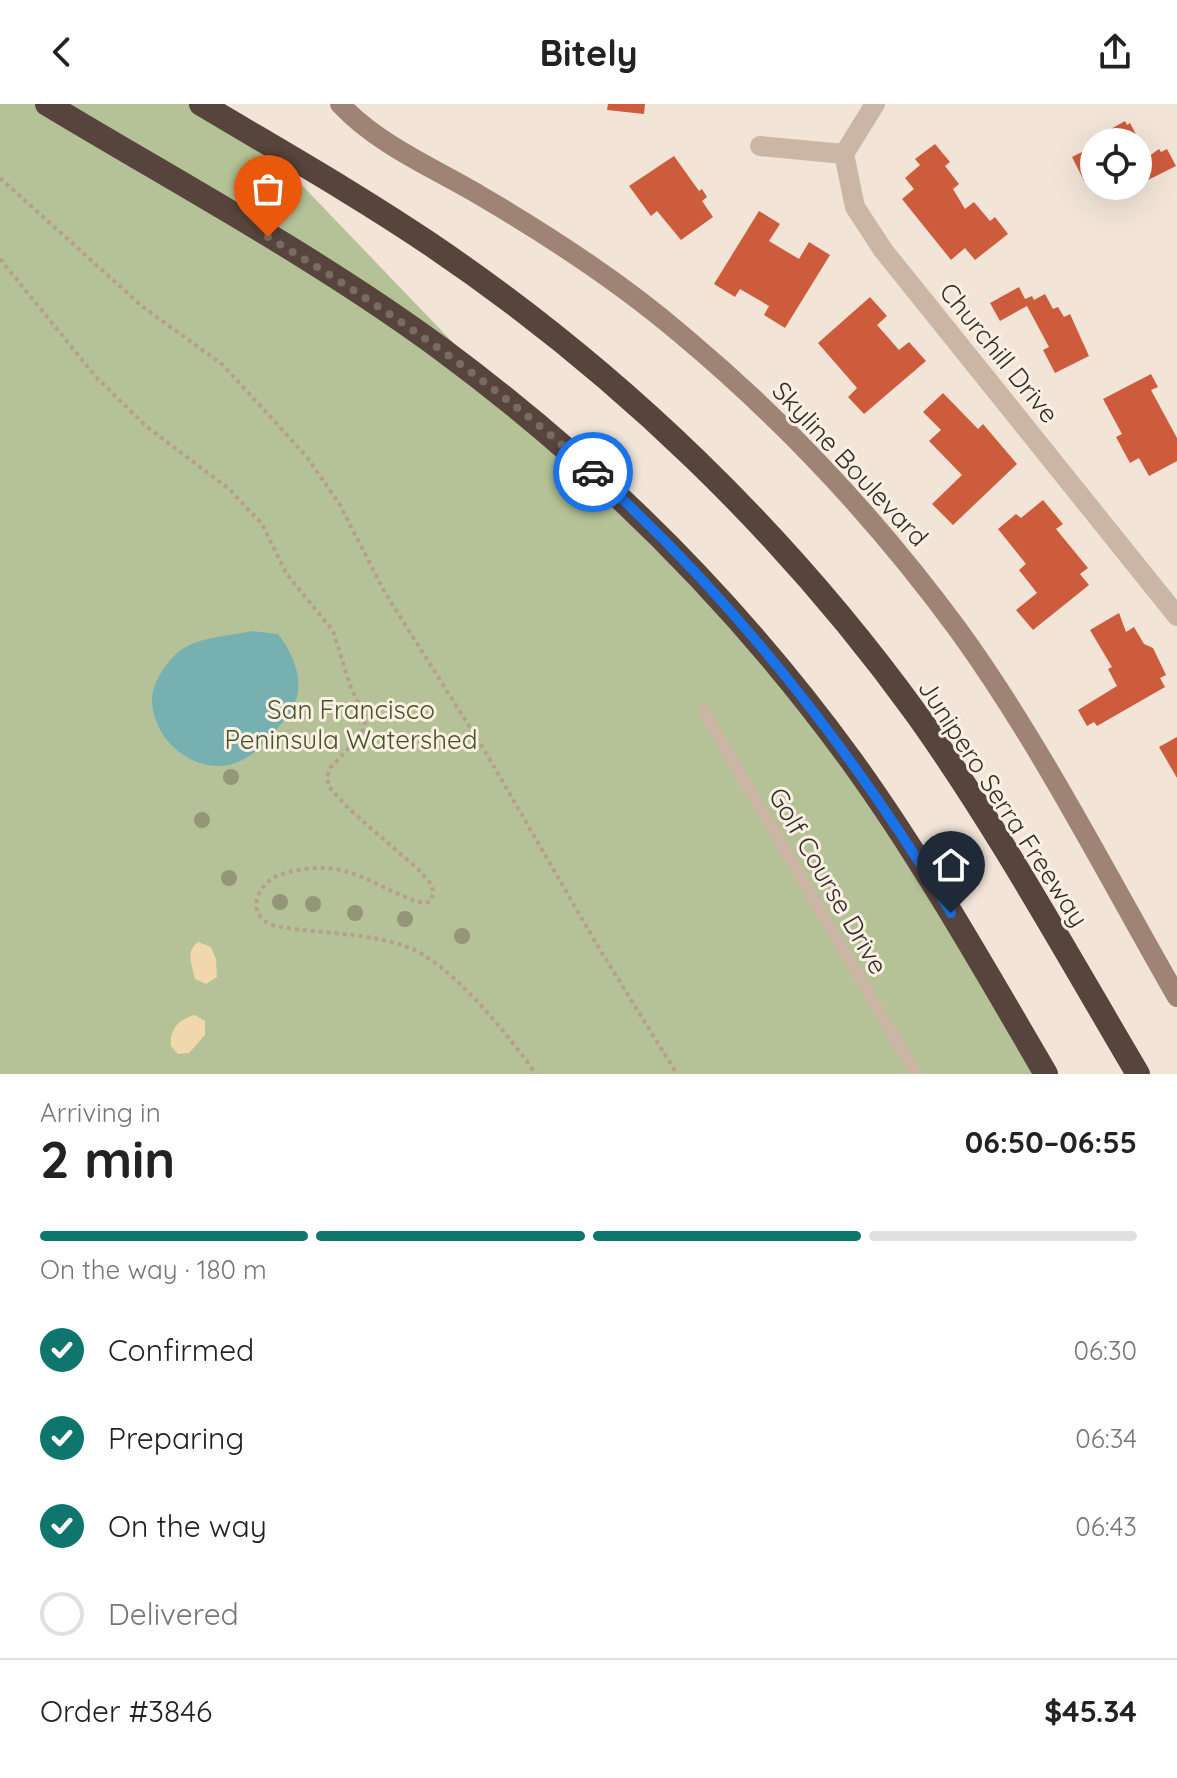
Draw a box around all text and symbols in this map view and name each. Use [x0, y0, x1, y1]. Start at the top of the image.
icon: back [40, 30, 84, 74]
text: Bitely [539, 30, 638, 75]
icon: share [1093, 30, 1137, 74]
map controls [1080, 128, 1152, 200]
button: locate [1080, 128, 1152, 200]
pin [234, 155, 302, 237]
icon: bag [246, 167, 290, 211]
street label: Churchill Drive [933, 276, 1066, 430]
street label: Skyline Boulevard [765, 374, 935, 553]
courier [553, 432, 633, 512]
icon: car [571, 450, 615, 494]
street label: Junipero Serra Freeway [911, 673, 1096, 933]
park label: San Francisco Peninsula Watershed [225, 693, 477, 756]
street label: Golf Course Drive [762, 781, 895, 980]
pin [917, 831, 985, 913]
icon: home [929, 843, 973, 887]
text: Arriving in [40, 1096, 161, 1129]
text: 06:50–06:55 [965, 1123, 1137, 1161]
text: 2 min [40, 1126, 175, 1191]
text: On the way · 180 m [40, 1253, 267, 1286]
icon: check [40, 1328, 84, 1372]
text: Confirmed [108, 1331, 254, 1369]
text: 06:30 [1074, 1334, 1137, 1367]
icon: check [40, 1416, 84, 1460]
text: Preparing [108, 1419, 244, 1457]
text: 06:34 [1075, 1422, 1137, 1455]
icon: check [40, 1504, 84, 1548]
text: On the way [108, 1507, 267, 1545]
text: 06:43 [1075, 1510, 1137, 1543]
text: Delivered [108, 1595, 239, 1633]
text: Order #3846 [40, 1692, 212, 1730]
text: $45.34 [1044, 1692, 1137, 1730]

